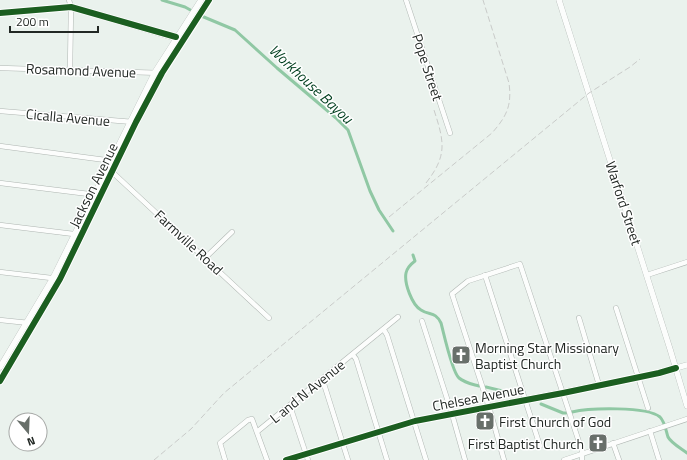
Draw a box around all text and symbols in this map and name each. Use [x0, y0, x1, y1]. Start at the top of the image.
scale bar [10, 8, 98, 34]
text: 200 m [16, 12, 49, 31]
street label: Pope Street [407, 31, 449, 103]
water label: Workhouse Bayou [264, 39, 359, 130]
street label: Rosamond Avenue [26, 58, 136, 82]
street label: Cicalla Avenue [25, 103, 111, 131]
street label: Jackson Avenue [63, 139, 123, 231]
street label: Warford Street [601, 158, 647, 248]
street label: Farmville Road [150, 205, 228, 279]
place label: Morning Star Missionary Baptist Church [475, 337, 619, 374]
church icon: Morning Star Missionary Baptist Church [450, 344, 472, 366]
street label: L and N Avenue [265, 354, 349, 428]
street label: Chelsea Avenue [430, 378, 526, 416]
church icon: First Church of God [474, 410, 496, 432]
place label: First Church of God [499, 411, 611, 432]
north arrow [8, 412, 48, 452]
church icon: First Baptist Church [587, 432, 609, 454]
text: N [25, 433, 37, 450]
place label: First Baptist Church [468, 433, 584, 454]

